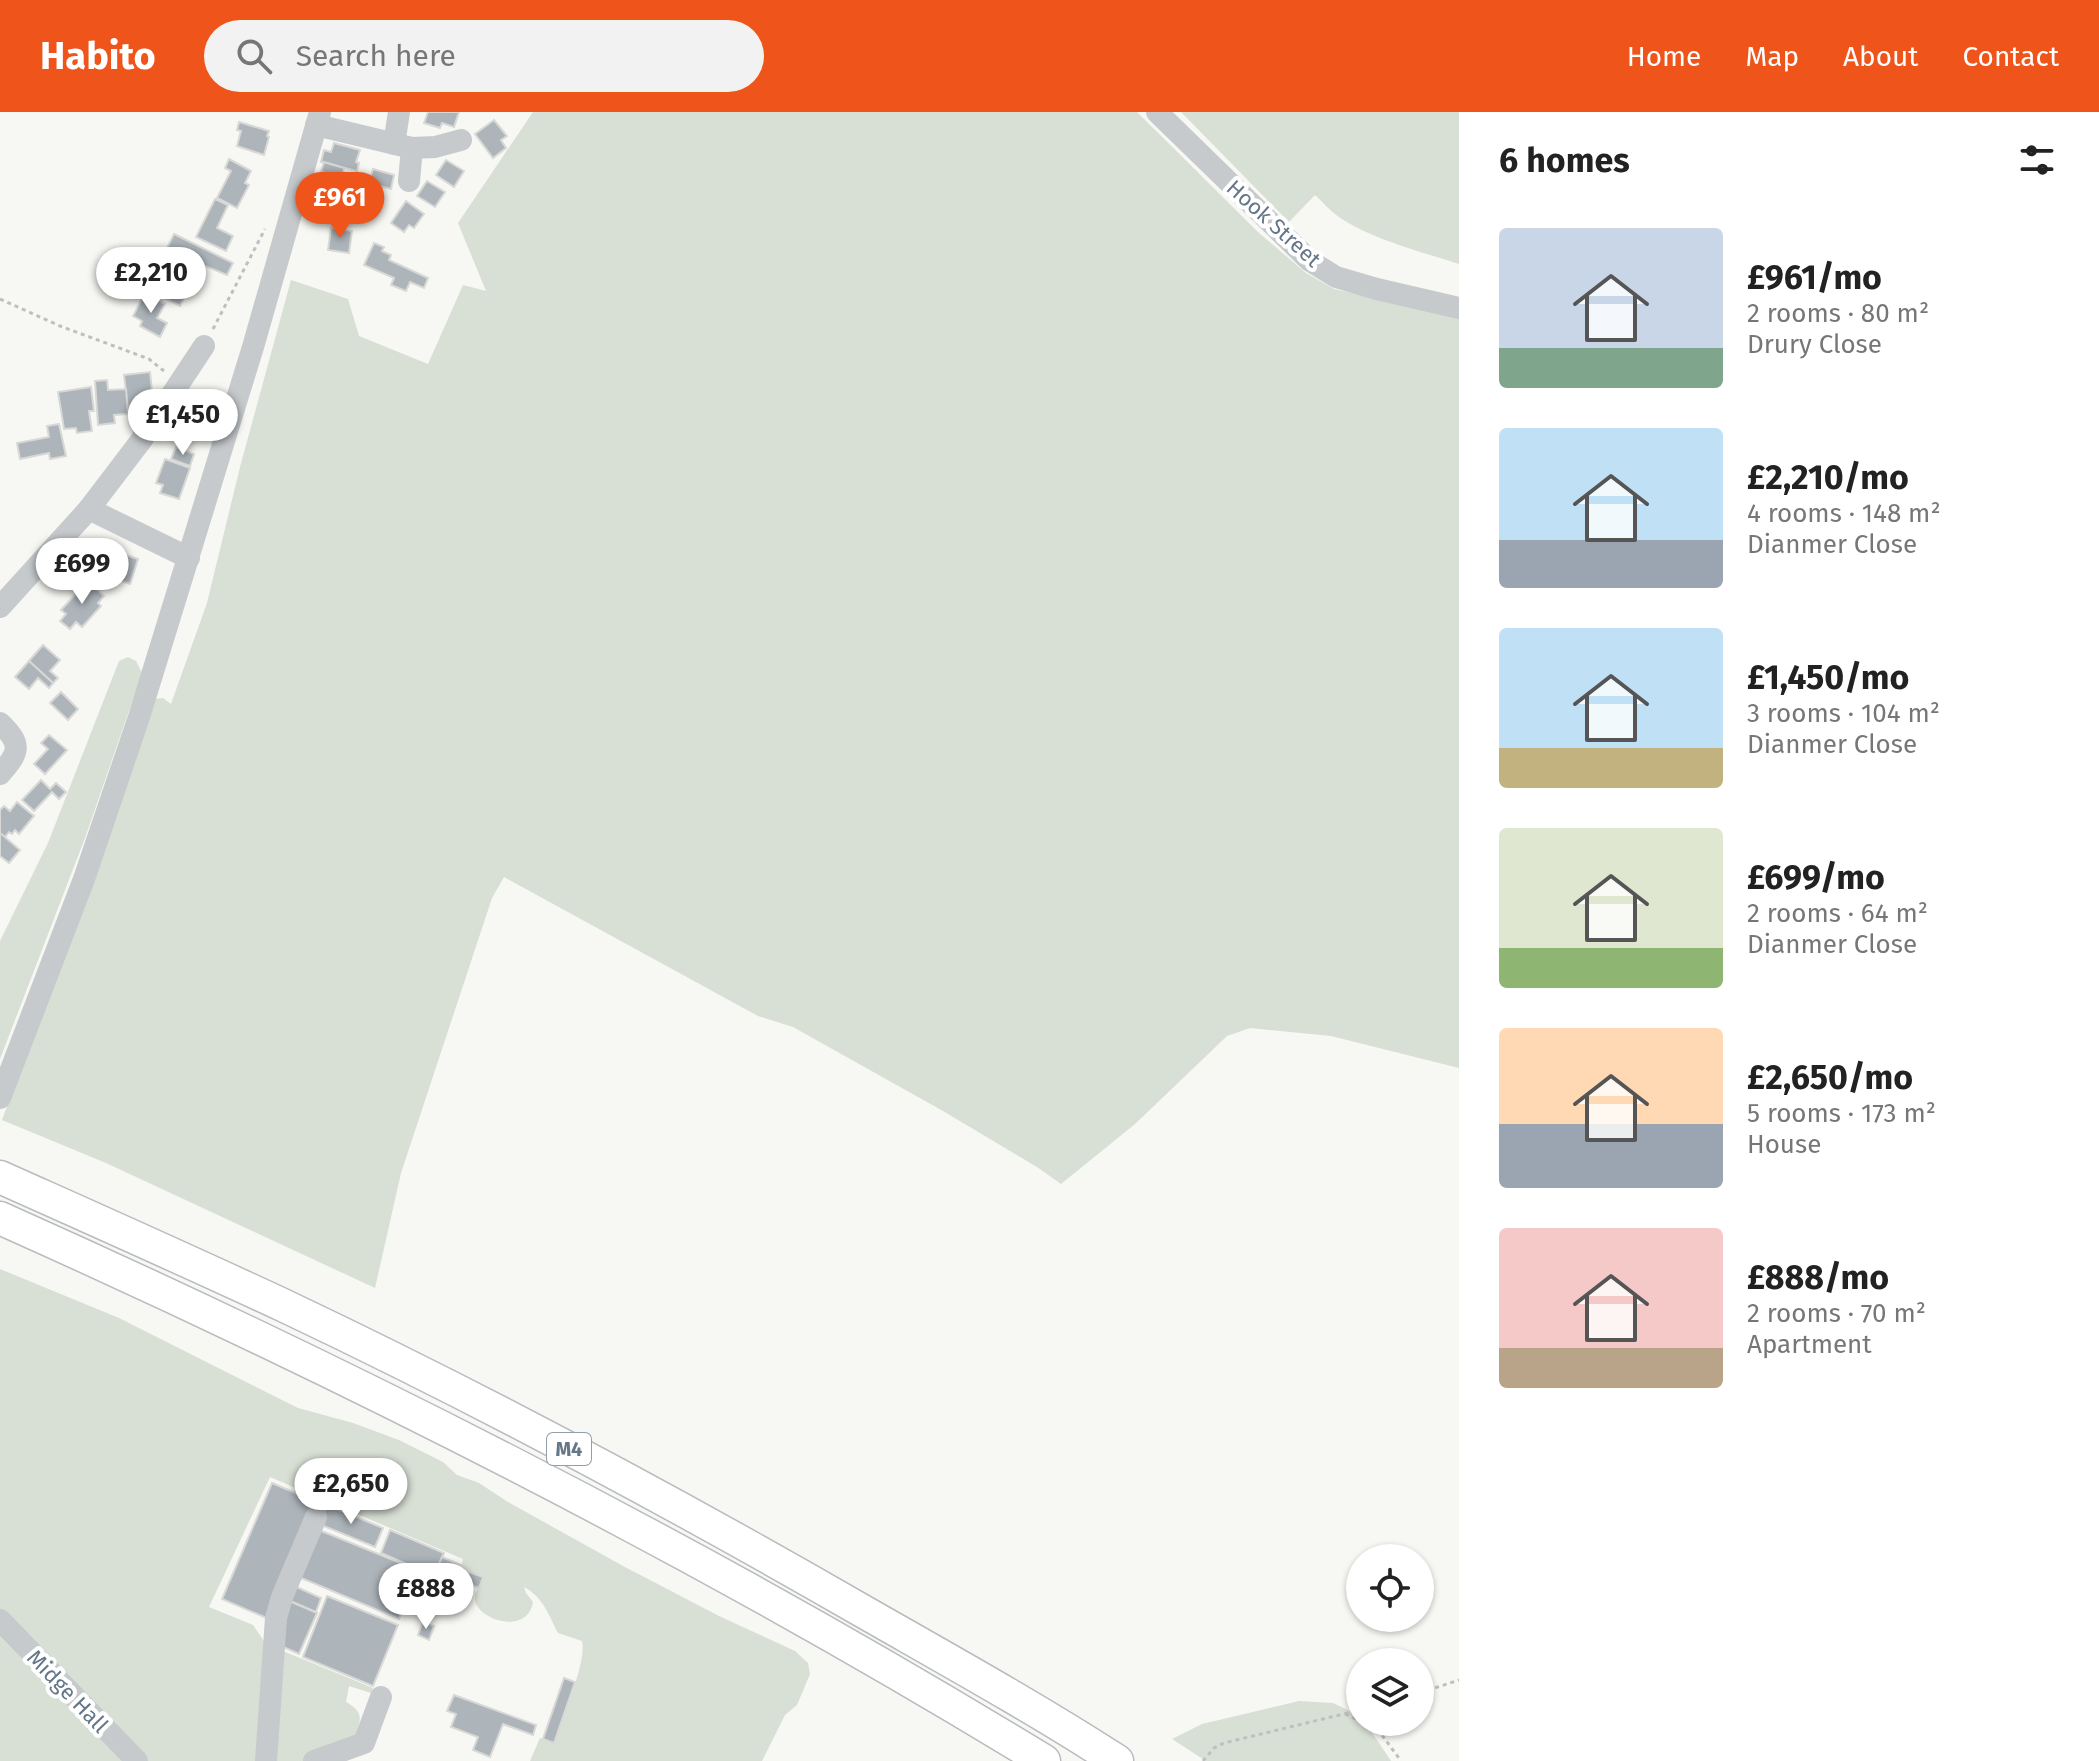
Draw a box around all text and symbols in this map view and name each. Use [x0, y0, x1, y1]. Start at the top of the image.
search box [204, 20, 764, 92]
text: Habito [40, 33, 156, 79]
icon: search [232, 34, 276, 78]
text: Search here [296, 38, 456, 74]
text: Home [1627, 40, 1701, 73]
text: Map [1745, 40, 1799, 73]
text: About [1843, 40, 1918, 73]
text: Contact [1962, 40, 2059, 73]
icon: filters [2015, 138, 2059, 182]
text: 6 homes [1499, 140, 1630, 181]
pin: £961 [293, 172, 387, 240]
street label: Hook Street [1221, 174, 1326, 273]
text: £961 [313, 182, 367, 213]
pin: £2,210 [86, 247, 216, 315]
text: £2,210 [114, 257, 188, 288]
text: £961/mo [1747, 257, 1882, 298]
icon: home [1563, 260, 1659, 356]
text: 2 rooms · 80 m² [1747, 298, 1929, 329]
text: Drury Close [1747, 329, 1882, 360]
pin: £1,450 [118, 389, 248, 457]
text: £1,450 [146, 399, 220, 430]
text: £2,210/mo [1747, 457, 1909, 498]
icon: home [1563, 460, 1659, 556]
text: 4 rooms · 148 m² [1747, 498, 1941, 529]
text: Dianmer Close [1747, 529, 1917, 560]
pin: £699 [35, 538, 129, 606]
text: £699 [54, 548, 110, 579]
text: £1,450/mo [1747, 657, 1909, 698]
icon: home [1563, 660, 1659, 756]
text: 3 rooms · 104 m² [1747, 698, 1940, 729]
text: Dianmer Close [1747, 729, 1917, 760]
text: £699/mo [1747, 857, 1885, 898]
icon: home [1563, 860, 1659, 956]
text: 2 rooms · 64 m² [1747, 898, 1928, 929]
text: Dianmer Close [1747, 929, 1917, 960]
text: £2,650/mo [1747, 1057, 1913, 1098]
icon: home [1563, 1060, 1659, 1156]
text: 5 rooms · 173 m² [1747, 1098, 1936, 1129]
text: House [1747, 1129, 1821, 1160]
text: £888/mo [1747, 1257, 1889, 1298]
icon: home [1563, 1260, 1659, 1356]
text: 2 rooms · 70 m² [1747, 1298, 1926, 1329]
text: Apartment [1747, 1329, 1872, 1360]
road number: M4 [547, 1433, 591, 1465]
pin: £2,650 [286, 1458, 416, 1526]
text: £2,650 [312, 1468, 390, 1499]
map controls [1346, 1544, 1434, 1736]
button: locate [1346, 1544, 1434, 1632]
pin: £888 [379, 1563, 473, 1631]
text: £888 [397, 1573, 455, 1604]
street label: Midge Hall [21, 1644, 114, 1738]
button: layers [1346, 1648, 1434, 1736]

